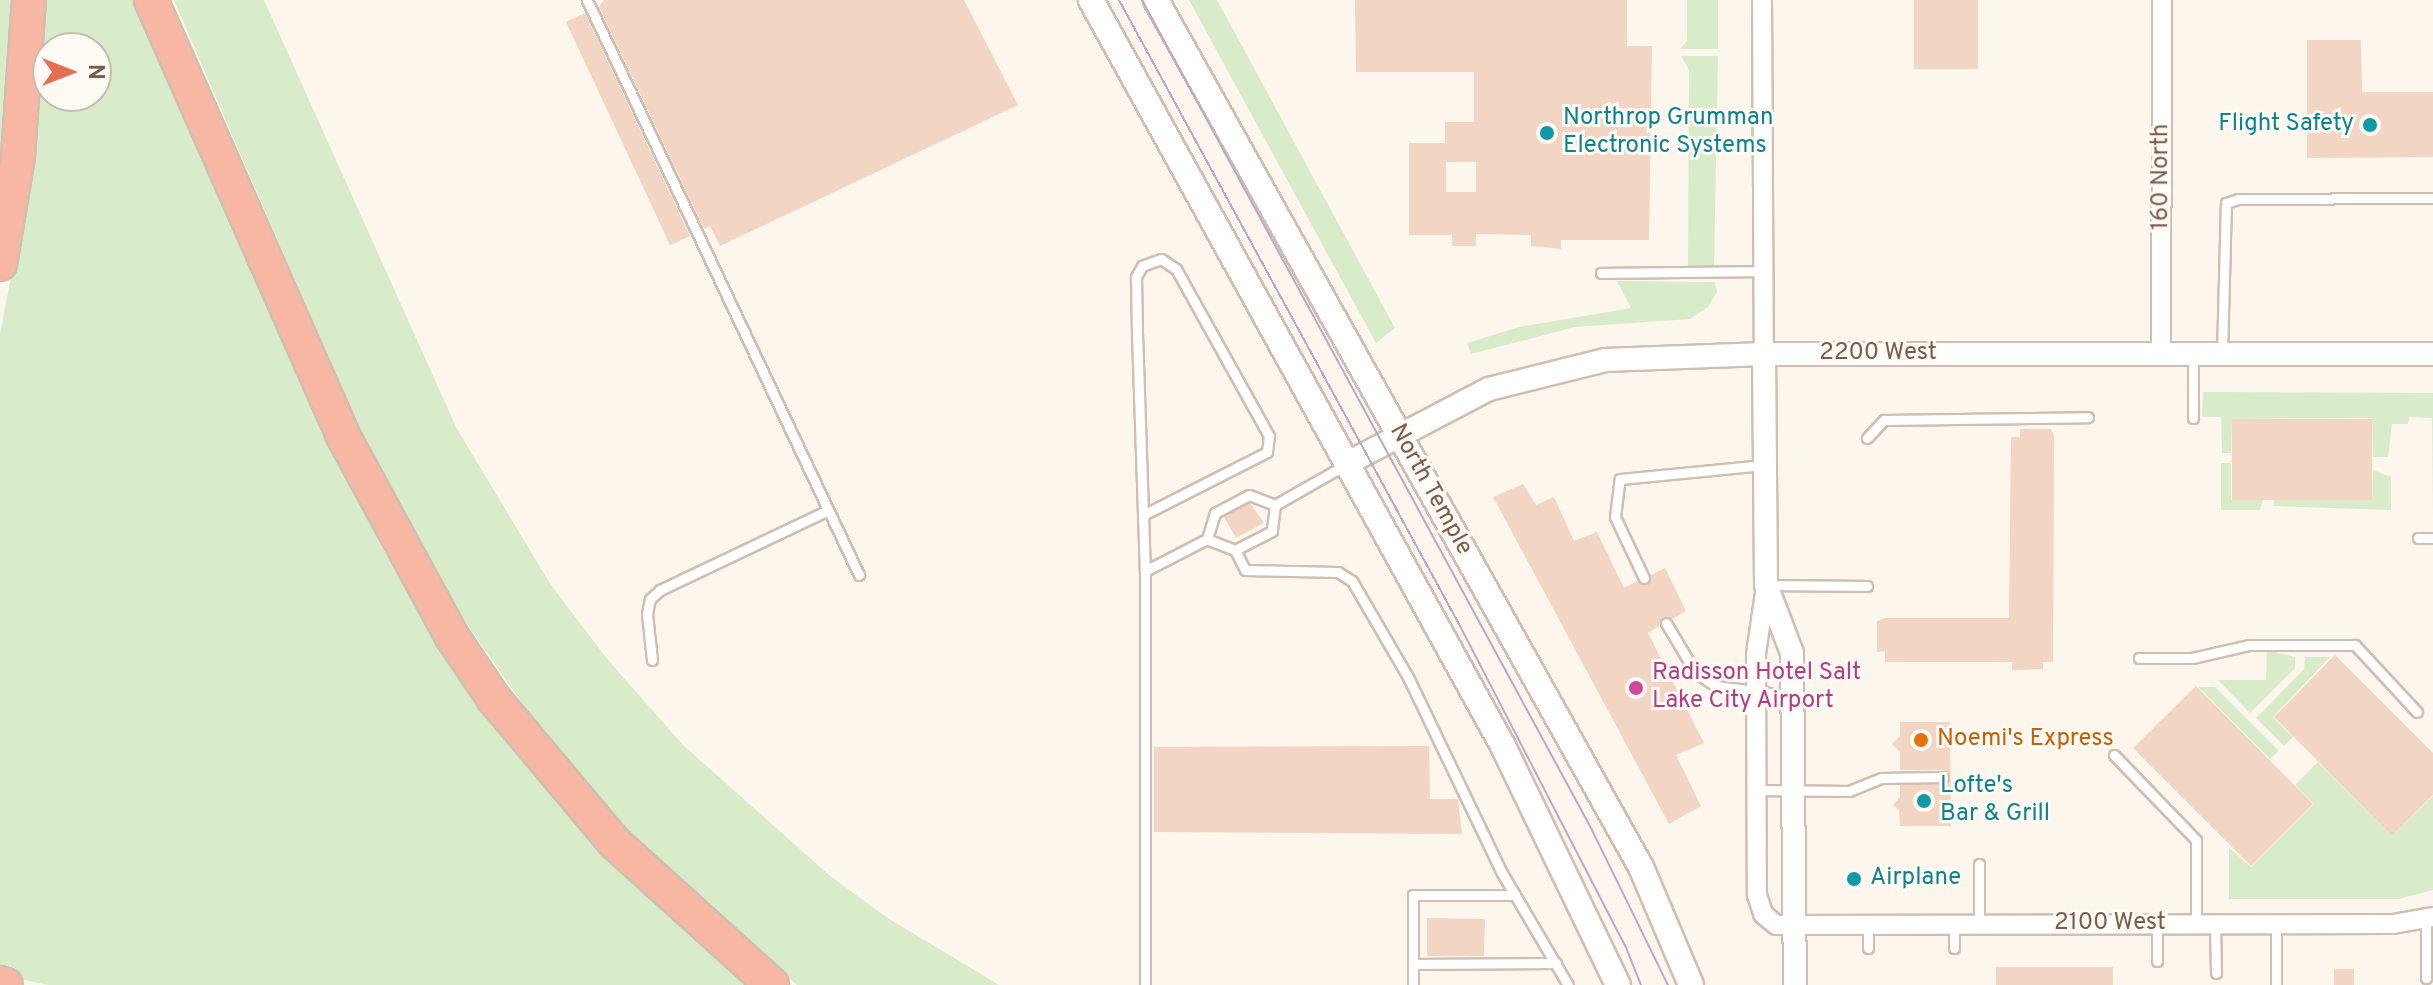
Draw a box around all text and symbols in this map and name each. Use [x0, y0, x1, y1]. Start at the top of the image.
north arrow [32, 32, 112, 112]
text: N [81, 64, 108, 80]
place label: Northrop Grumman Electronic Systems [1563, 105, 1773, 161]
place label: Flight Safety [2218, 111, 2354, 139]
marker: Flight Safety [2361, 116, 2379, 134]
marker: Northrop Grumman Electronic Systems [1538, 124, 1556, 142]
street label: 160 North [2148, 124, 2176, 230]
street label: 2200 West [1819, 340, 1937, 368]
street label: North Temple [1382, 419, 1478, 561]
place label: Radisson Hotel Salt Lake City Airport [1652, 660, 1861, 716]
marker: Radisson Hotel Salt Lake City Airport [1627, 679, 1645, 697]
place label: Noemi's Express [1937, 726, 2114, 754]
marker: Noemi's Express [1912, 731, 1930, 749]
place label: Lofte's Bar & Grill [1940, 773, 2050, 829]
marker: Lofte's Bar & Grill [1915, 792, 1933, 810]
place label: Airplane [1870, 865, 1961, 893]
marker: Airplane [1845, 870, 1863, 888]
street label: 2100 West [2054, 910, 2166, 938]

